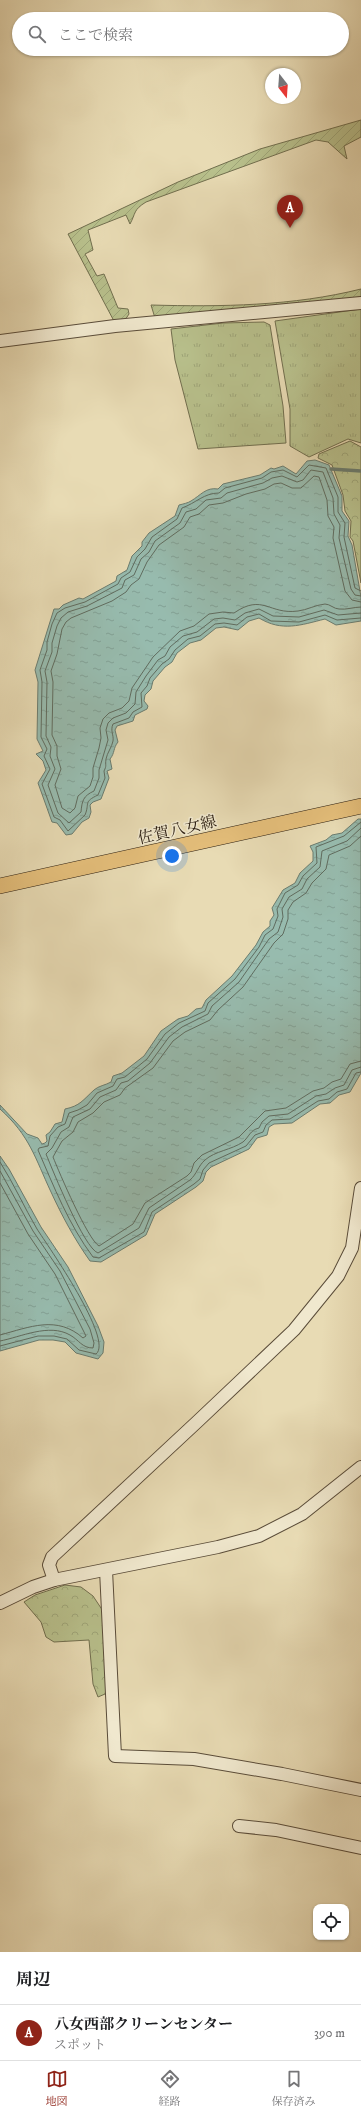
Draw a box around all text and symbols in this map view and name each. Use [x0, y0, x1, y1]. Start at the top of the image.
search box [12, 12, 349, 56]
icon: search [26, 23, 48, 45]
text: ここで検索 [58, 26, 133, 45]
north arrow [265, 68, 301, 104]
pin: A [277, 195, 303, 228]
street label: 佐賀八女線 [136, 811, 218, 849]
your location [162, 846, 182, 866]
map controls [313, 1904, 349, 1940]
button: locate [313, 1904, 349, 1940]
text: 周辺 [16, 1969, 50, 1991]
text: 八女西部クリーンセンター [54, 2015, 233, 2034]
text: A [25, 2025, 33, 2041]
text: 390 m [314, 2025, 345, 2041]
text: スポット [54, 2037, 106, 2053]
tab: 地図 [46, 2068, 68, 2109]
tab: 経路 [159, 2068, 181, 2109]
tab: 保存済み [272, 2068, 316, 2109]

